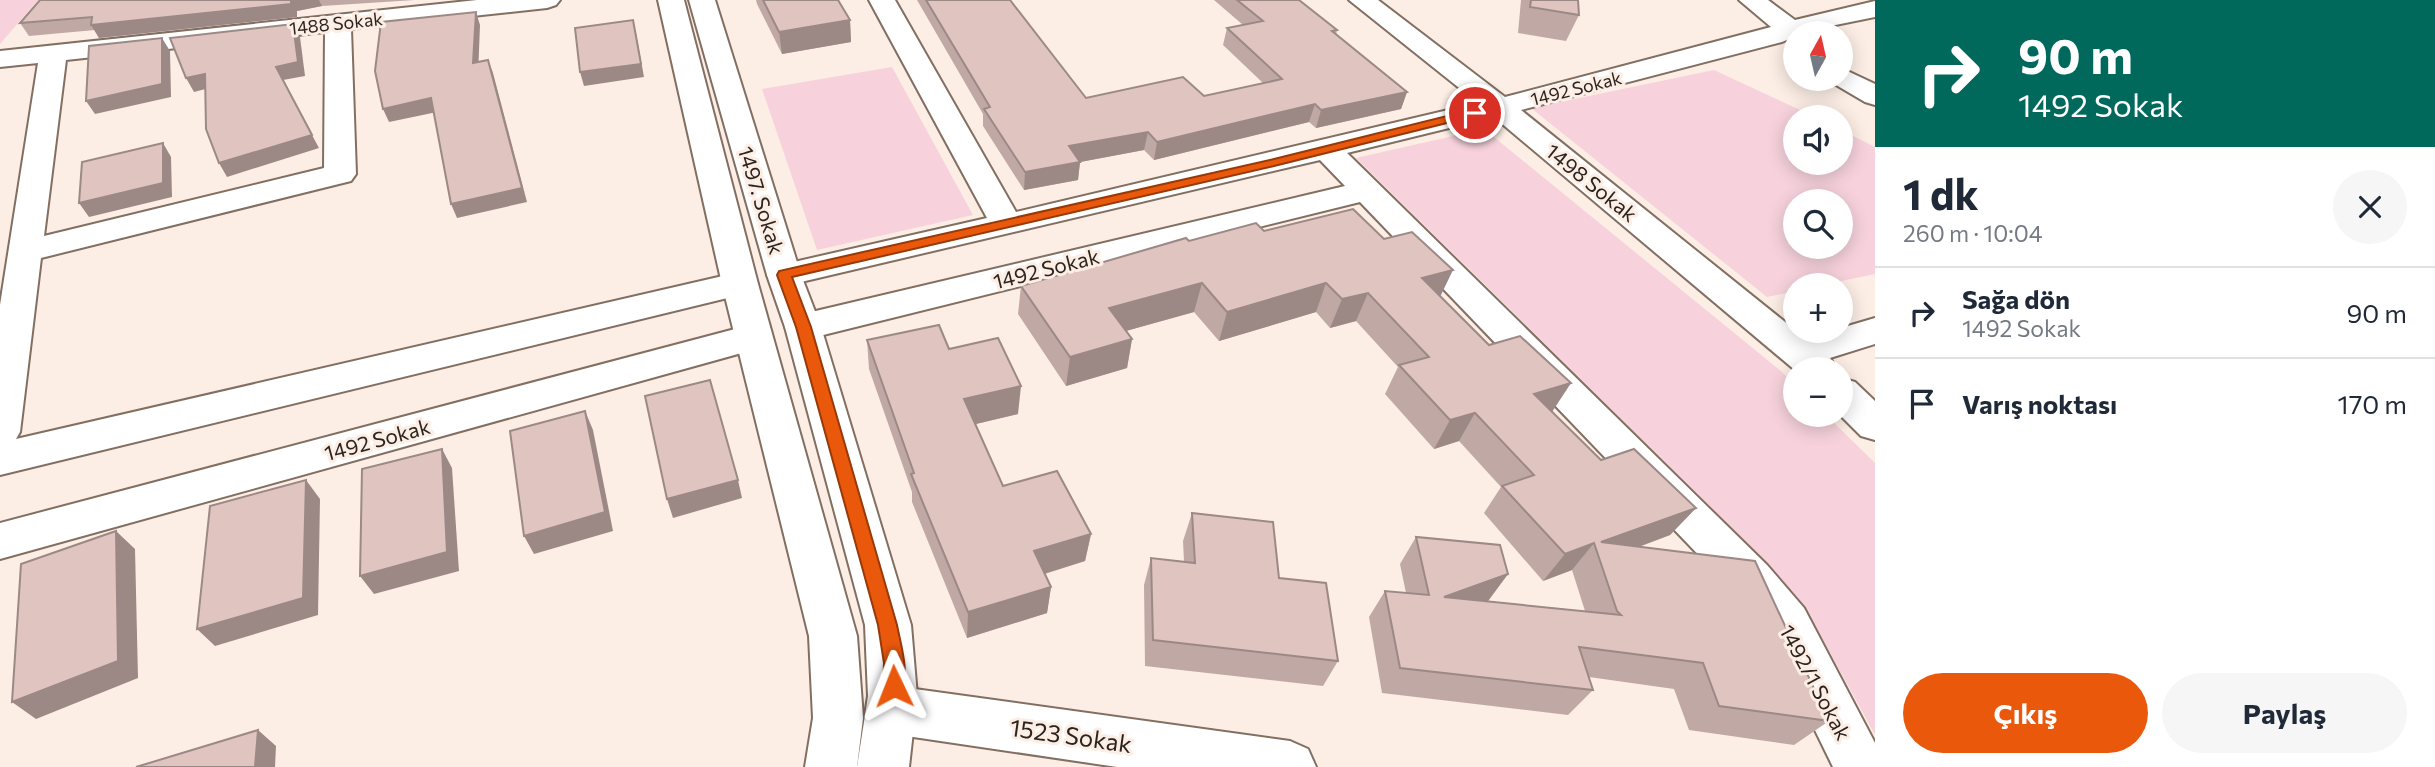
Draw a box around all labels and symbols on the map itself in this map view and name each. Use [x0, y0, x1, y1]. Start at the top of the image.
street label: 1488 Sokak [288, 7, 384, 39]
north arrow [1783, 21, 1853, 91]
street label: 1492 Sokak [1528, 66, 1624, 110]
pin [1445, 83, 1505, 143]
street label: 1498 Sokak [1541, 138, 1643, 226]
street label: 1497. Sokak [734, 143, 790, 257]
street label: 1492 Sokak [990, 243, 1102, 293]
street label: 1492 Sokak [321, 413, 433, 465]
street label: 1492/1 Sokak [1775, 620, 1857, 744]
position arrow [857, 649, 931, 723]
street label: 1523 Sokak [1008, 712, 1134, 758]

